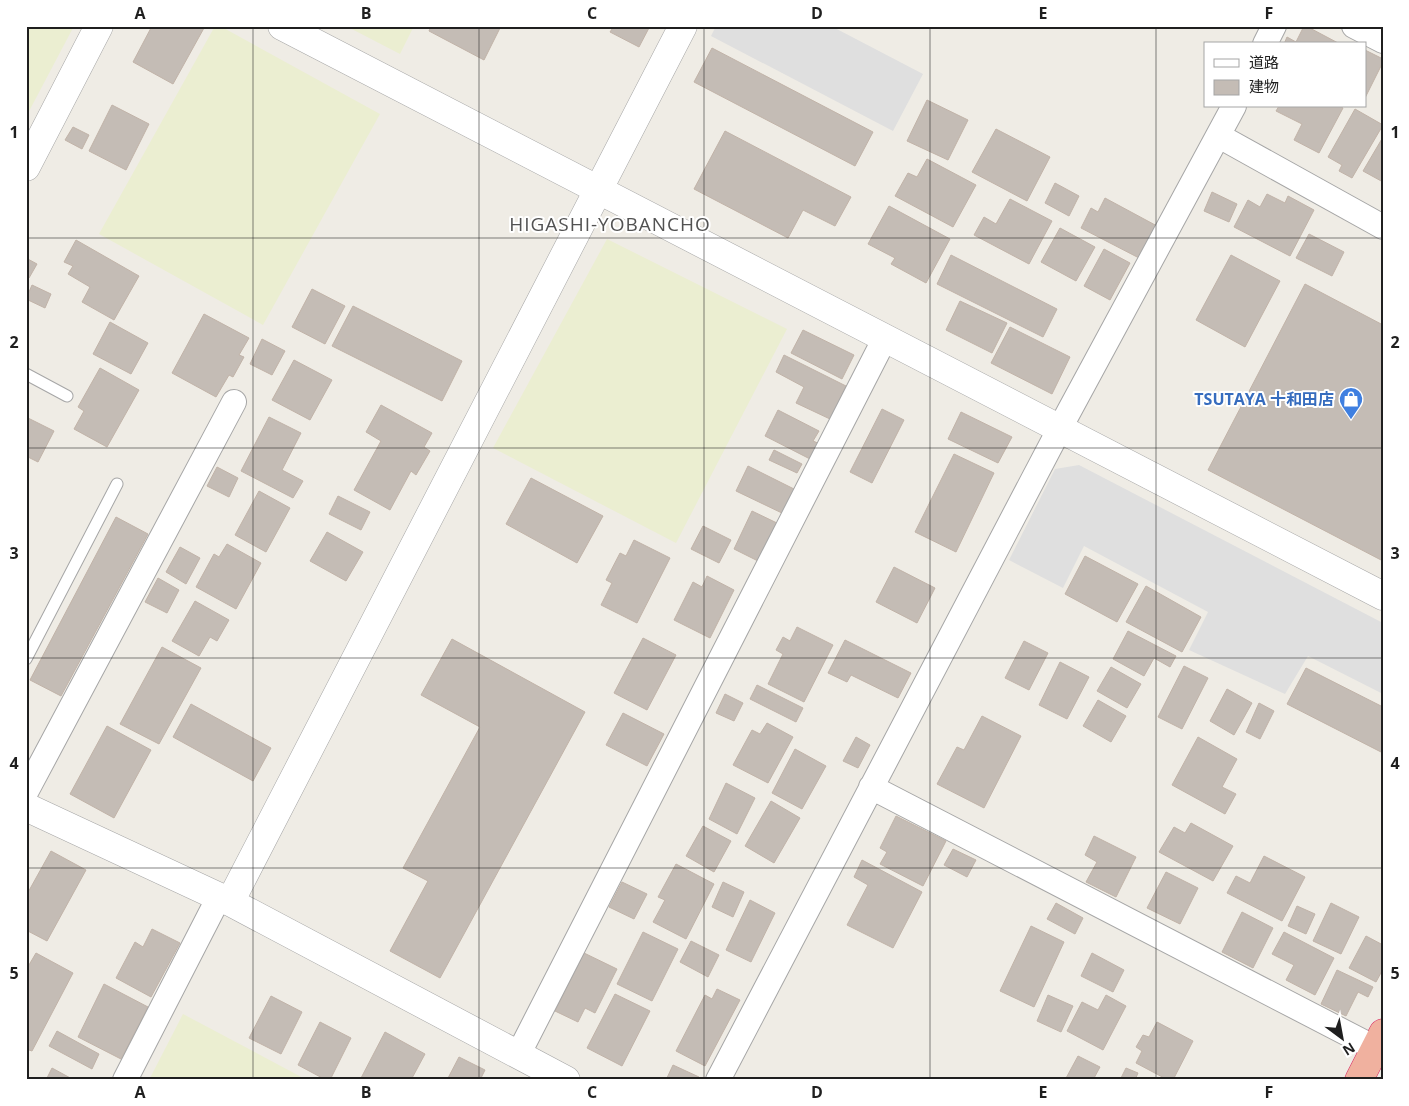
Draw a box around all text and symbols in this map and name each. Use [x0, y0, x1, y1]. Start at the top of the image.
text: A [134, 2, 146, 24]
text: B [361, 2, 371, 24]
text: C [587, 2, 597, 24]
text: D [811, 2, 823, 24]
text: E [1039, 2, 1048, 24]
text: F [1265, 2, 1273, 24]
legend [1204, 42, 1366, 108]
text: 道路 [1249, 52, 1279, 72]
text: 建物 [1249, 76, 1279, 96]
text: 1 [9, 121, 19, 143]
text: 1 [1390, 121, 1400, 143]
district label: HIGASHI-YOBANCHO [509, 211, 711, 237]
text: 2 [9, 331, 19, 353]
text: 2 [1390, 331, 1400, 353]
shop icon: TSUTAYA 十和田店 [1338, 386, 1364, 420]
place label: TSUTAYA 十和田店 [1194, 388, 1334, 410]
text: 3 [9, 542, 19, 564]
text: 3 [1390, 542, 1400, 564]
text: 4 [9, 752, 19, 774]
text: 4 [1390, 752, 1400, 774]
text: 5 [9, 962, 19, 984]
text: 5 [1390, 962, 1400, 984]
north arrow [1316, 1014, 1366, 1064]
text: N [1339, 1038, 1359, 1061]
text: A [134, 1081, 146, 1103]
text: B [361, 1081, 371, 1103]
text: C [587, 1081, 597, 1103]
text: D [811, 1081, 823, 1103]
text: E [1039, 1081, 1048, 1103]
text: F [1265, 1081, 1273, 1103]

